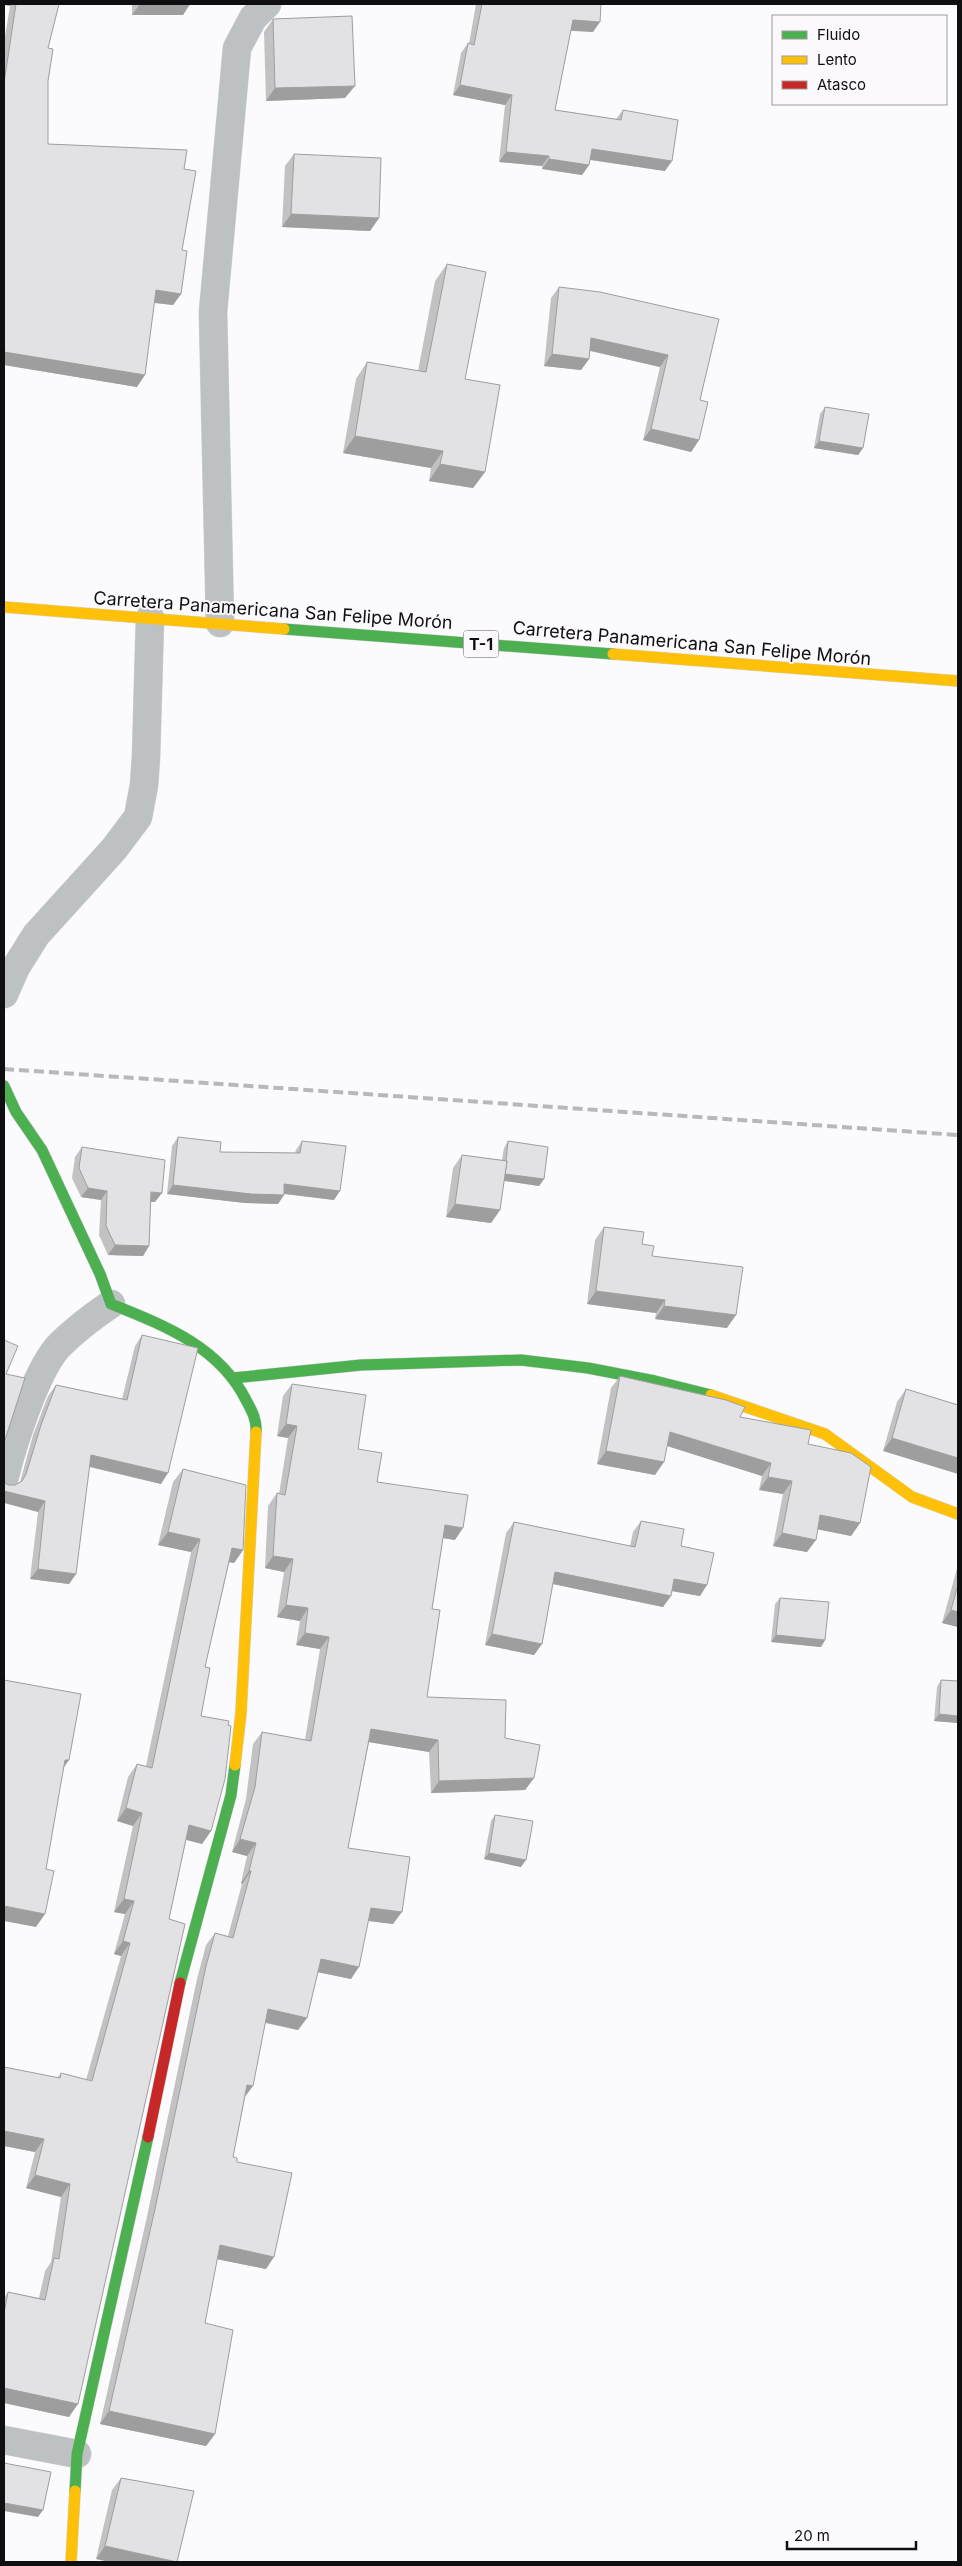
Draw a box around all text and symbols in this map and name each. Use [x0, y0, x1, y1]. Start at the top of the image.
legend [772, 15, 947, 105]
text: Fluido [817, 25, 860, 44]
text: Lento [817, 50, 857, 69]
text: Atasco [817, 75, 866, 94]
street label: Carretera Panamericana San Felipe Morón [93, 587, 453, 633]
street label: Carretera Panamericana San Felipe Morón [512, 617, 872, 669]
road number: T-1 [464, 630, 498, 658]
scale bar [787, 2518, 916, 2550]
text: 20 m [794, 2526, 830, 2545]

